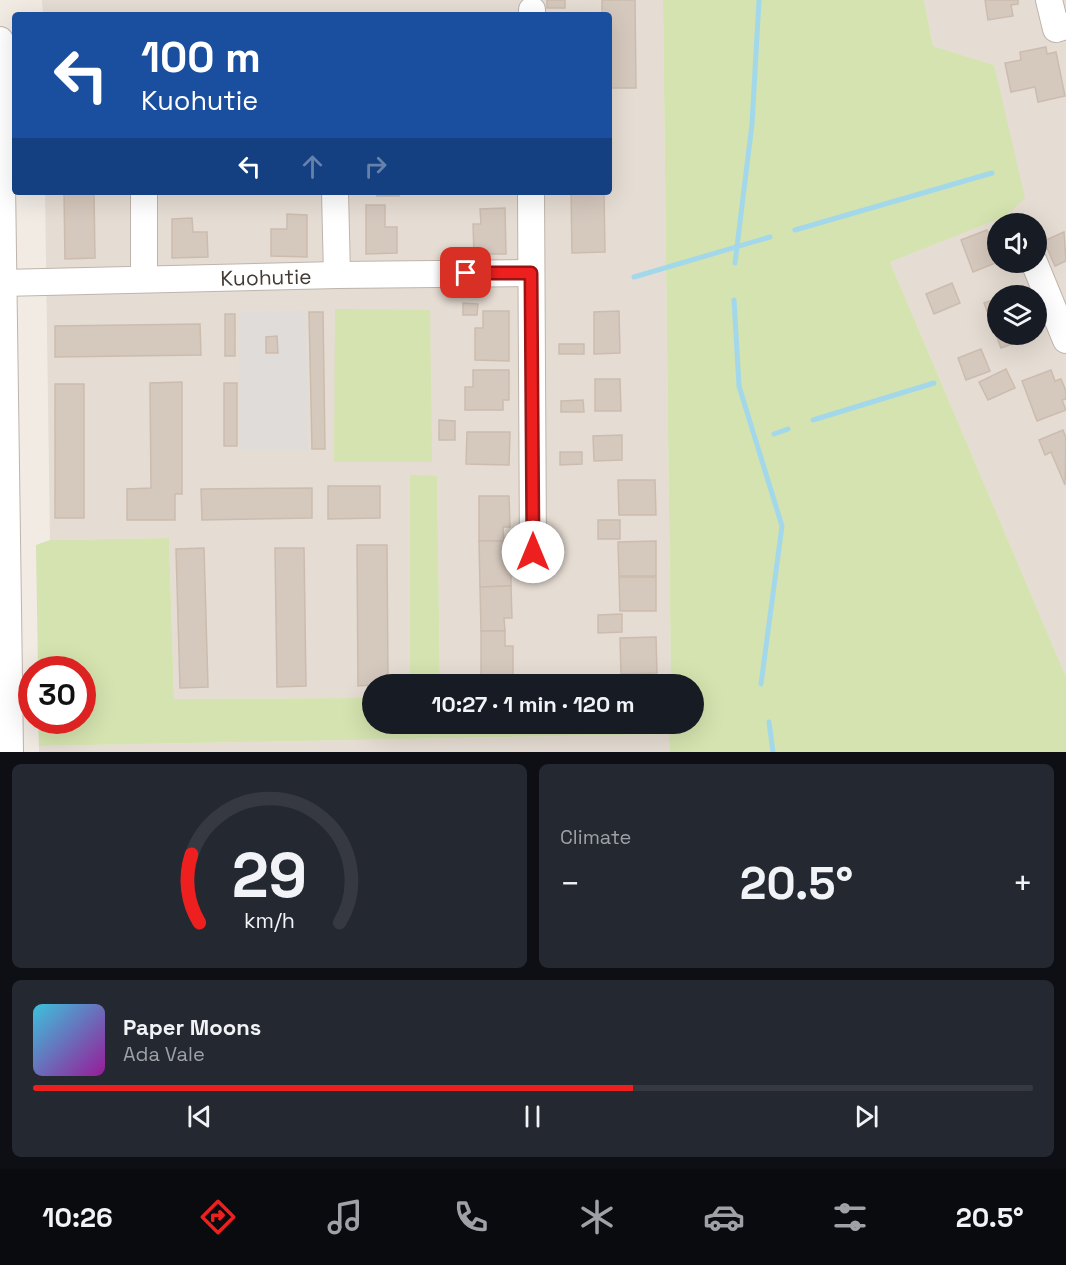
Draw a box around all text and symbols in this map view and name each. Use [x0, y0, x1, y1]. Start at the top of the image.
text: 100 m [141, 31, 261, 84]
icon: left [42, 36, 120, 114]
text: Kuohutie [141, 83, 258, 118]
icon: left [233, 150, 266, 183]
icon: ahead [296, 150, 329, 183]
icon: right [359, 150, 392, 183]
map controls [987, 213, 1047, 345]
button: sound [987, 213, 1047, 273]
pin [440, 247, 491, 298]
icon: arrive [449, 256, 482, 289]
street label: Kuohutie [220, 262, 312, 291]
button: layers [987, 285, 1047, 345]
position arrow [501, 520, 565, 584]
speed limit sign: 30 [18, 656, 96, 734]
text: 10:27 · 1 min · 120 m [431, 690, 635, 718]
text: Climate [560, 824, 631, 850]
text: 29 [232, 836, 307, 915]
text: 20.5° [740, 855, 853, 912]
text: − [560, 863, 580, 905]
text: + [1013, 863, 1033, 905]
text: km/h [244, 907, 295, 934]
text: Paper Moons [123, 1013, 261, 1041]
text: Ada Vale [123, 1041, 205, 1067]
icon: previous [183, 1100, 216, 1133]
icon: pause [516, 1100, 549, 1133]
icon: next [850, 1100, 883, 1133]
icon: directions [197, 1196, 239, 1238]
icon: music [324, 1196, 366, 1238]
icon: phone [450, 1196, 492, 1238]
icon: climate [576, 1196, 618, 1238]
icon: car [703, 1196, 745, 1238]
icon: filters [829, 1196, 871, 1238]
text: 10:26 [42, 1200, 113, 1235]
text: 20.5° [956, 1200, 1024, 1235]

